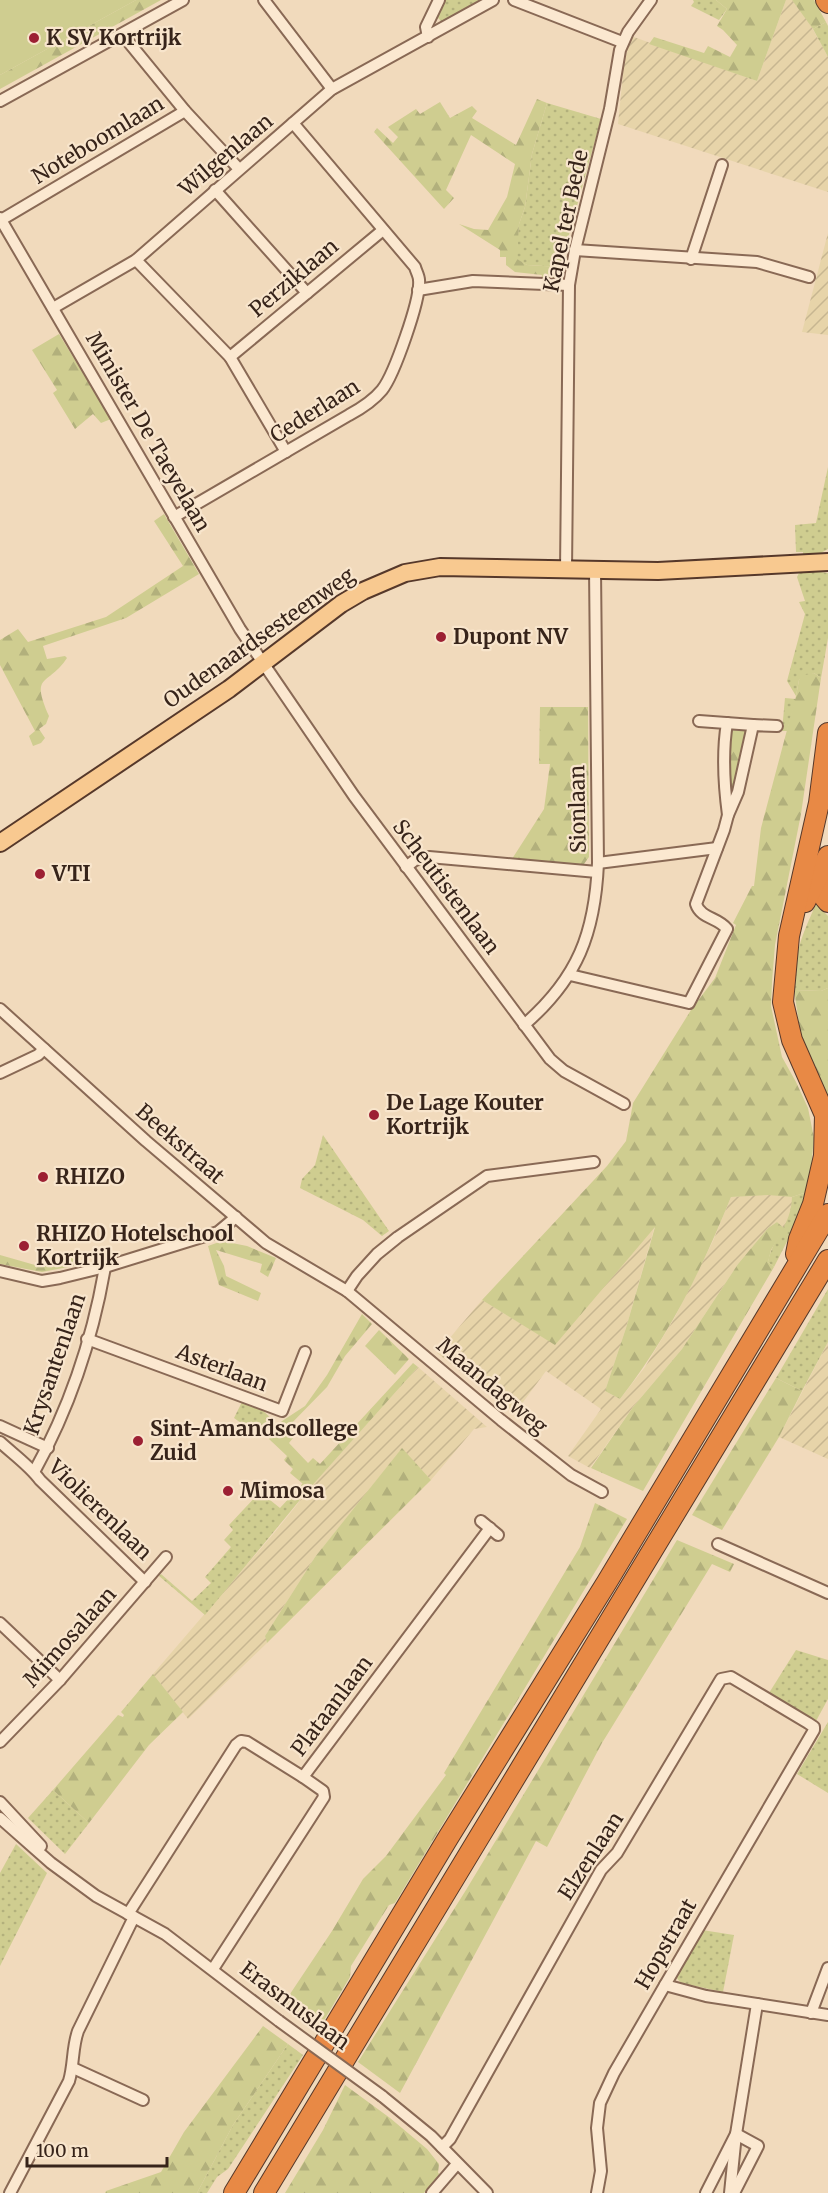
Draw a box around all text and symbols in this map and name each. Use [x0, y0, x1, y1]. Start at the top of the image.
place label: K SV Kortrijk [46, 24, 182, 51]
marker: K SV Kortrijk [27, 31, 41, 45]
street label: Noteboomlaan [27, 90, 169, 190]
street label: Wilgenlaan [172, 107, 278, 202]
street label: Kapel ter Bede [537, 147, 594, 295]
street label: Perziklaan [244, 232, 344, 323]
street label: Minister De Taeyelaan [80, 327, 217, 537]
street label: Cederlaan [265, 372, 365, 449]
street label: Oudenaardsesteenweg [158, 561, 360, 714]
place label: Dupont NV [453, 623, 569, 650]
marker: Dupont NV [434, 630, 448, 644]
street label: Sionlaan [563, 765, 592, 853]
street label: Scheutistenlaan [387, 814, 506, 960]
place label: VTI [51, 860, 91, 887]
marker: VTI [33, 867, 47, 881]
place label: De Lage Kouter Kortrijk [386, 1089, 544, 1140]
street label: Beekstraat [130, 1098, 230, 1189]
marker: De Lage Kouter Kortrijk [367, 1108, 381, 1122]
place label: RHIZO [55, 1163, 125, 1190]
marker: RHIZO [36, 1170, 50, 1184]
place label: RHIZO Hotelschool Kortrijk [36, 1220, 234, 1271]
marker: RHIZO Hotelschool Kortrijk [17, 1239, 31, 1253]
street label: Krysantenlaan [18, 1289, 91, 1438]
street label: Maandagweg [431, 1332, 553, 1440]
street label: Asterlaan [172, 1337, 272, 1397]
place label: Sint-Amandscollege Zuid [150, 1415, 358, 1466]
marker: Sint-Amandscollege Zuid [131, 1434, 145, 1448]
street label: Violierenlaan [42, 1453, 158, 1566]
place label: Mimosa [240, 1477, 325, 1504]
marker: Mimosa [221, 1484, 235, 1498]
street label: Mimosalaan [18, 1581, 122, 1692]
street label: Plataanlaan [285, 1650, 378, 1761]
street label: Elzenlaan [552, 1807, 629, 1905]
street label: Hopstraat [629, 1894, 702, 1994]
street label: Erasmuslaan [235, 1955, 356, 2056]
scale bar [27, 2130, 166, 2168]
text: 100 m [36, 2139, 89, 2162]

